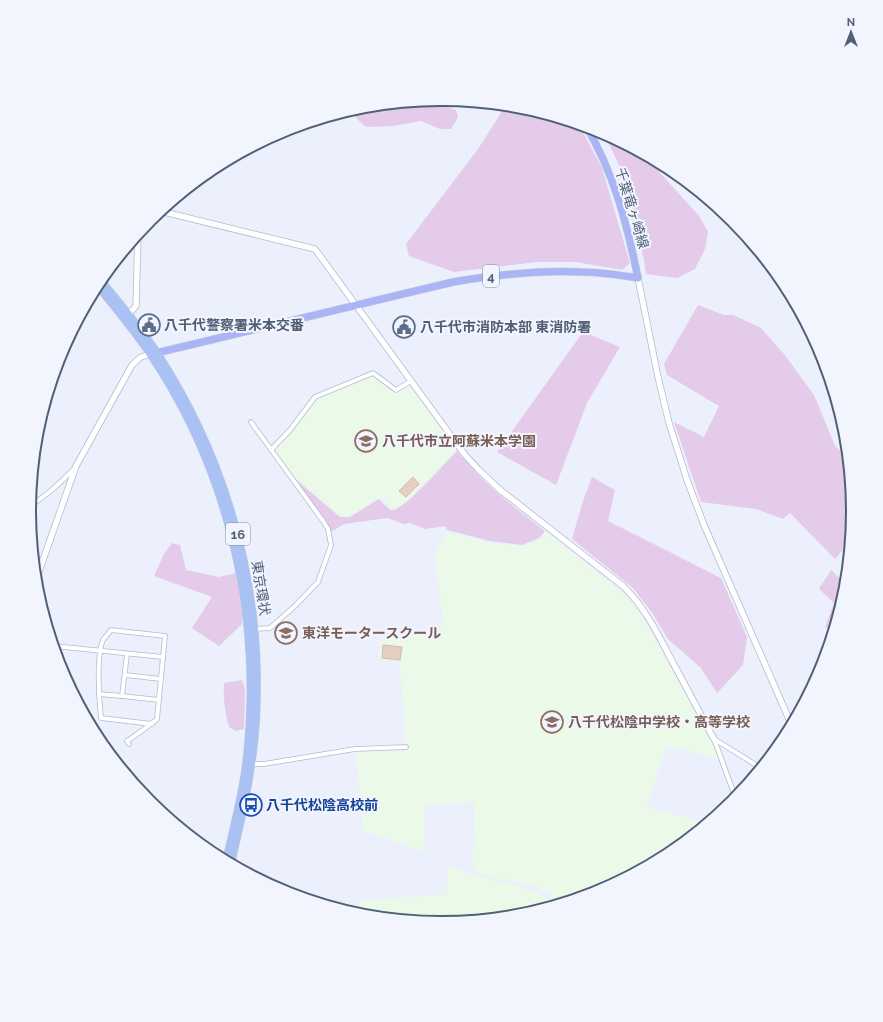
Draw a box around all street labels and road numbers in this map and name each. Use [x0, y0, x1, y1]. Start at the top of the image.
street label: 千葉竜ヶ崎線 [612, 165, 652, 251]
road number: 4 [483, 265, 499, 287]
road number: 16 [226, 523, 250, 545]
street label: 東京環状 [249, 559, 273, 617]

